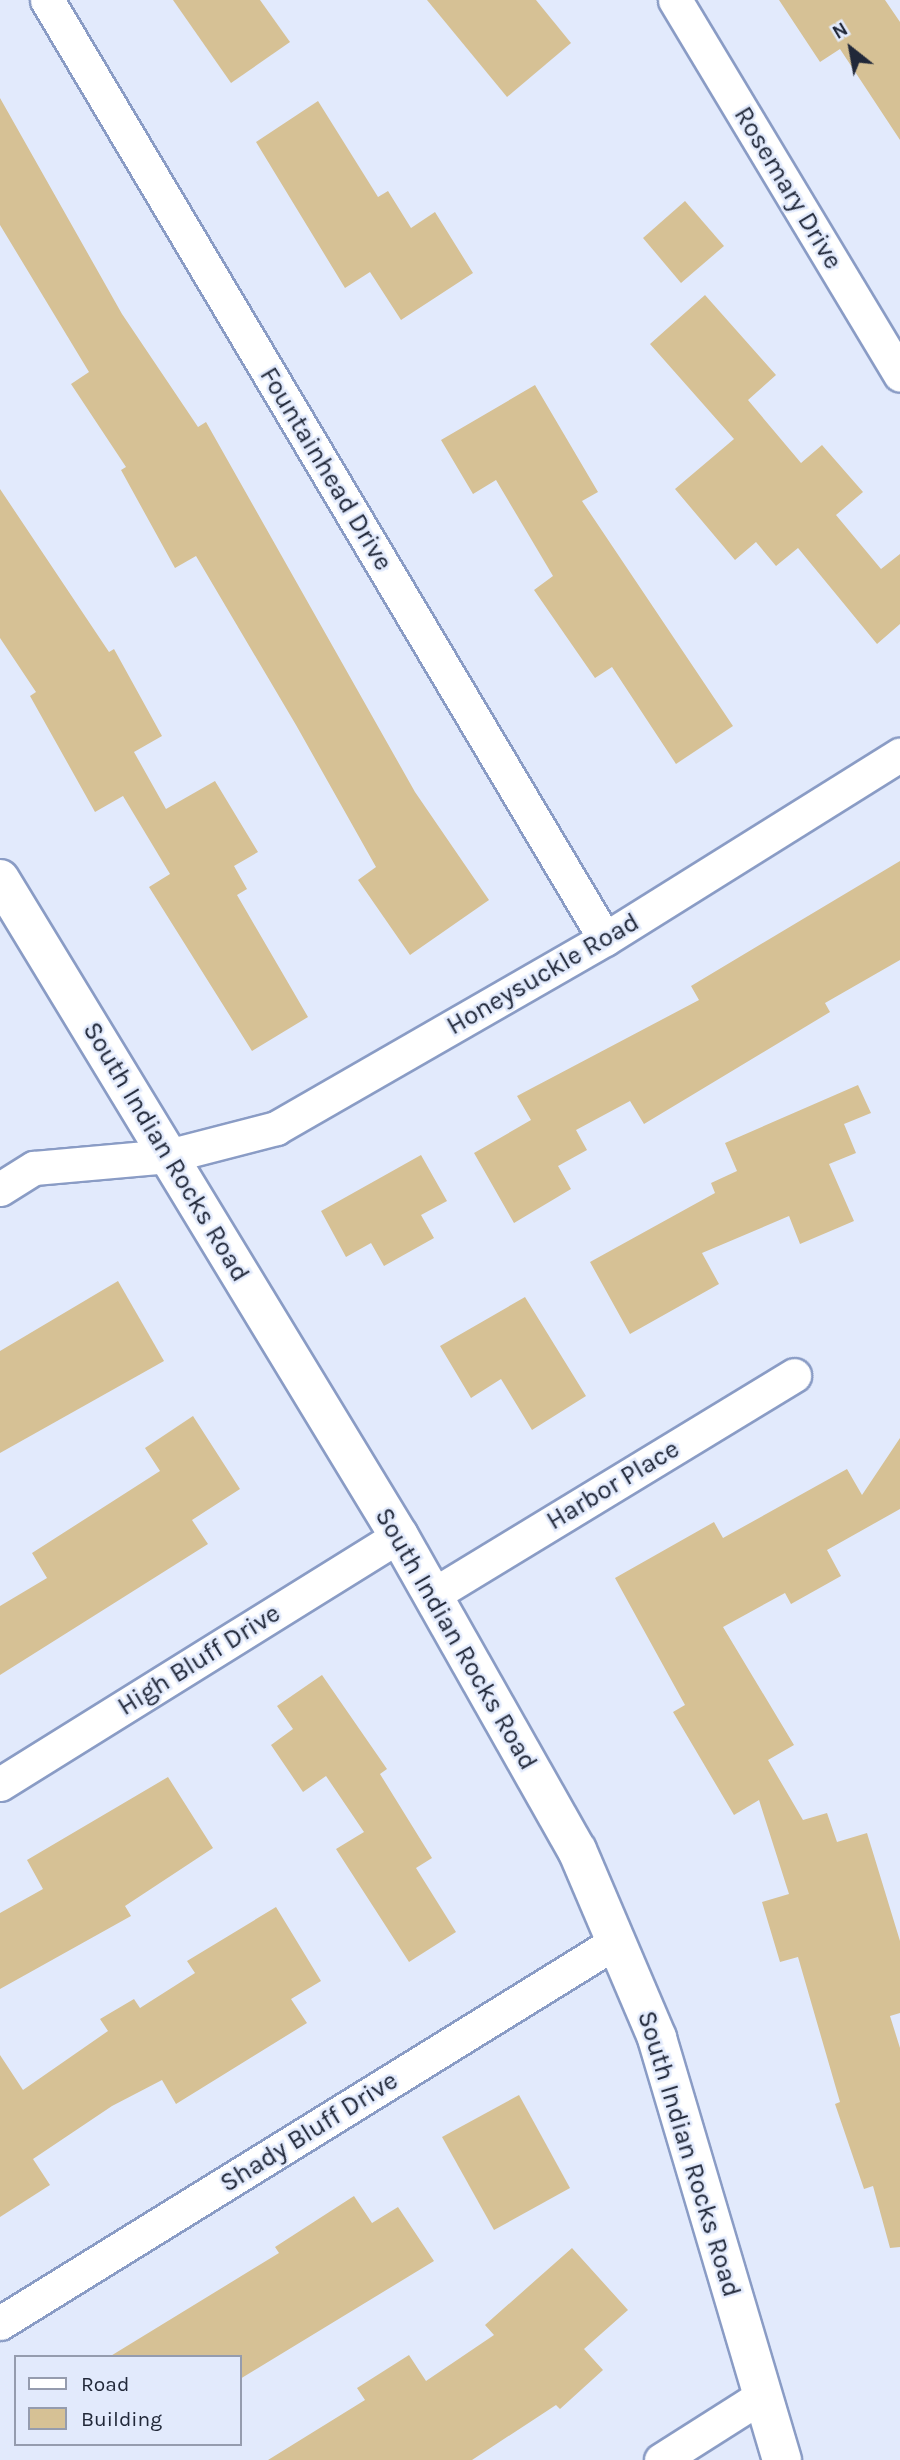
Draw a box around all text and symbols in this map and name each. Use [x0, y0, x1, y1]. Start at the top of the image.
north arrow [816, 14, 886, 84]
text: N [829, 18, 852, 44]
street label: Rosemary Drive [727, 101, 849, 275]
street label: Fountainhead Drive [253, 362, 399, 576]
street label: Honeysuckle Road [441, 906, 645, 1042]
street label: South Indian Rocks Road [76, 1016, 256, 1288]
street label: Harbor Place [541, 1433, 685, 1537]
street label: South Indian Rocks Road [368, 1502, 544, 1776]
street label: High Bluff Drive [112, 1598, 286, 1722]
street label: South Indian Rocks Road [631, 2007, 747, 2301]
street label: Shady Bluff Drive [215, 2065, 403, 2199]
legend [14, 2355, 242, 2446]
text: Road [81, 2372, 129, 2396]
text: Building [81, 2407, 162, 2431]

